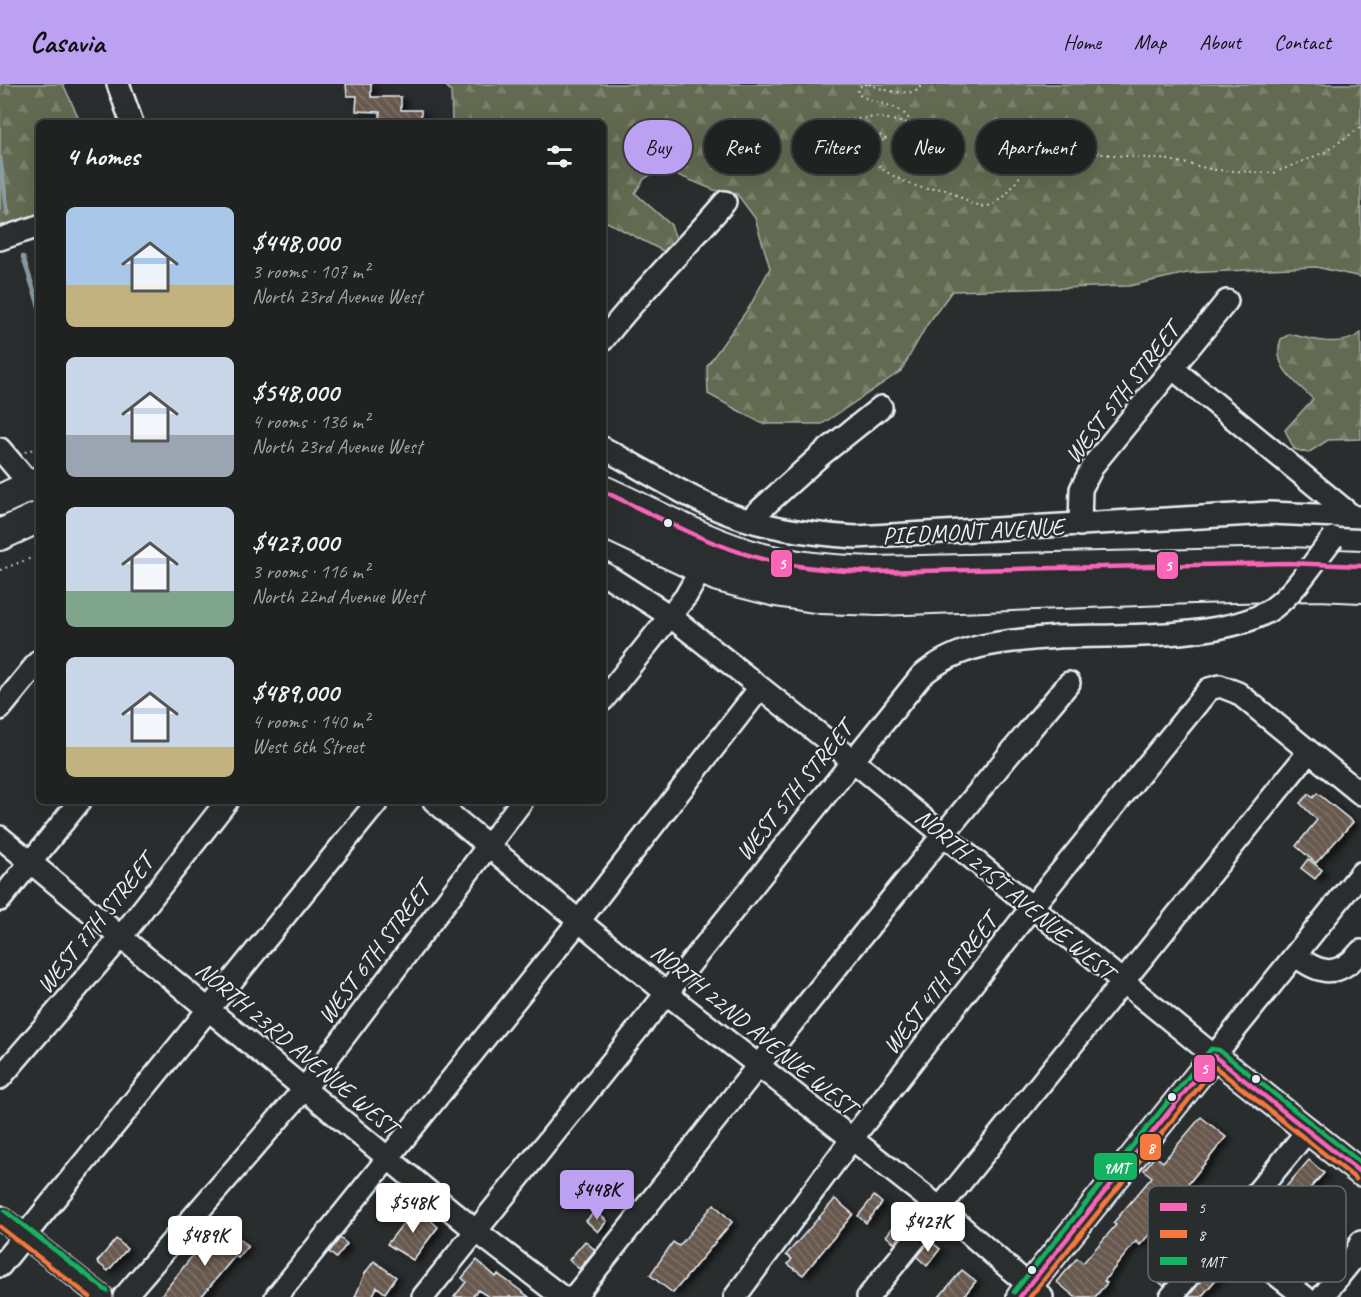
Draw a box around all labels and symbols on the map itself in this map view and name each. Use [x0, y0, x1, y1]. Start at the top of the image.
street label: WEST 5TH STREET [1058, 312, 1190, 469]
street label: PIEDMONT AVENUE [881, 511, 1068, 551]
unlabelled marker [662, 517, 674, 529]
line badge: 5 [770, 549, 793, 578]
line badge: 5 [1156, 551, 1179, 580]
text: 5 [779, 554, 788, 574]
text: 5 [1165, 556, 1174, 576]
street label: WEST 5TH STREET [729, 711, 863, 866]
street label: NORTH 21ST AVENUE WEST [909, 802, 1124, 989]
street label: WEST 7TH STREET [30, 844, 164, 999]
street label: WEST 6TH STREET [311, 871, 441, 1030]
street label: WEST 4TH STREET [876, 903, 1008, 1060]
street label: NORTH 22ND AVENUE WEST [645, 937, 867, 1124]
street label: NORTH 23RD AVENUE WEST [190, 955, 408, 1145]
line badge: 5 [1193, 1054, 1216, 1083]
text: 5 [1201, 1059, 1210, 1079]
unlabelled marker [1250, 1073, 1262, 1085]
unlabelled marker [1166, 1091, 1178, 1103]
line badge: 8 [1139, 1133, 1162, 1161]
text: 8 [1147, 1138, 1156, 1158]
line badge: 9MT [1093, 1152, 1138, 1181]
text: 9MT [1103, 1158, 1134, 1178]
pin: $448K [555, 1170, 639, 1221]
pin: $548K [371, 1183, 455, 1234]
legend [1148, 1186, 1346, 1282]
text: 5 [1198, 1198, 1206, 1218]
pin: $427K [886, 1202, 970, 1253]
pin: $489K [163, 1216, 247, 1267]
text: 8 [1198, 1225, 1207, 1245]
text: 9MT [1198, 1252, 1228, 1272]
unlabelled marker [1026, 1264, 1038, 1276]

